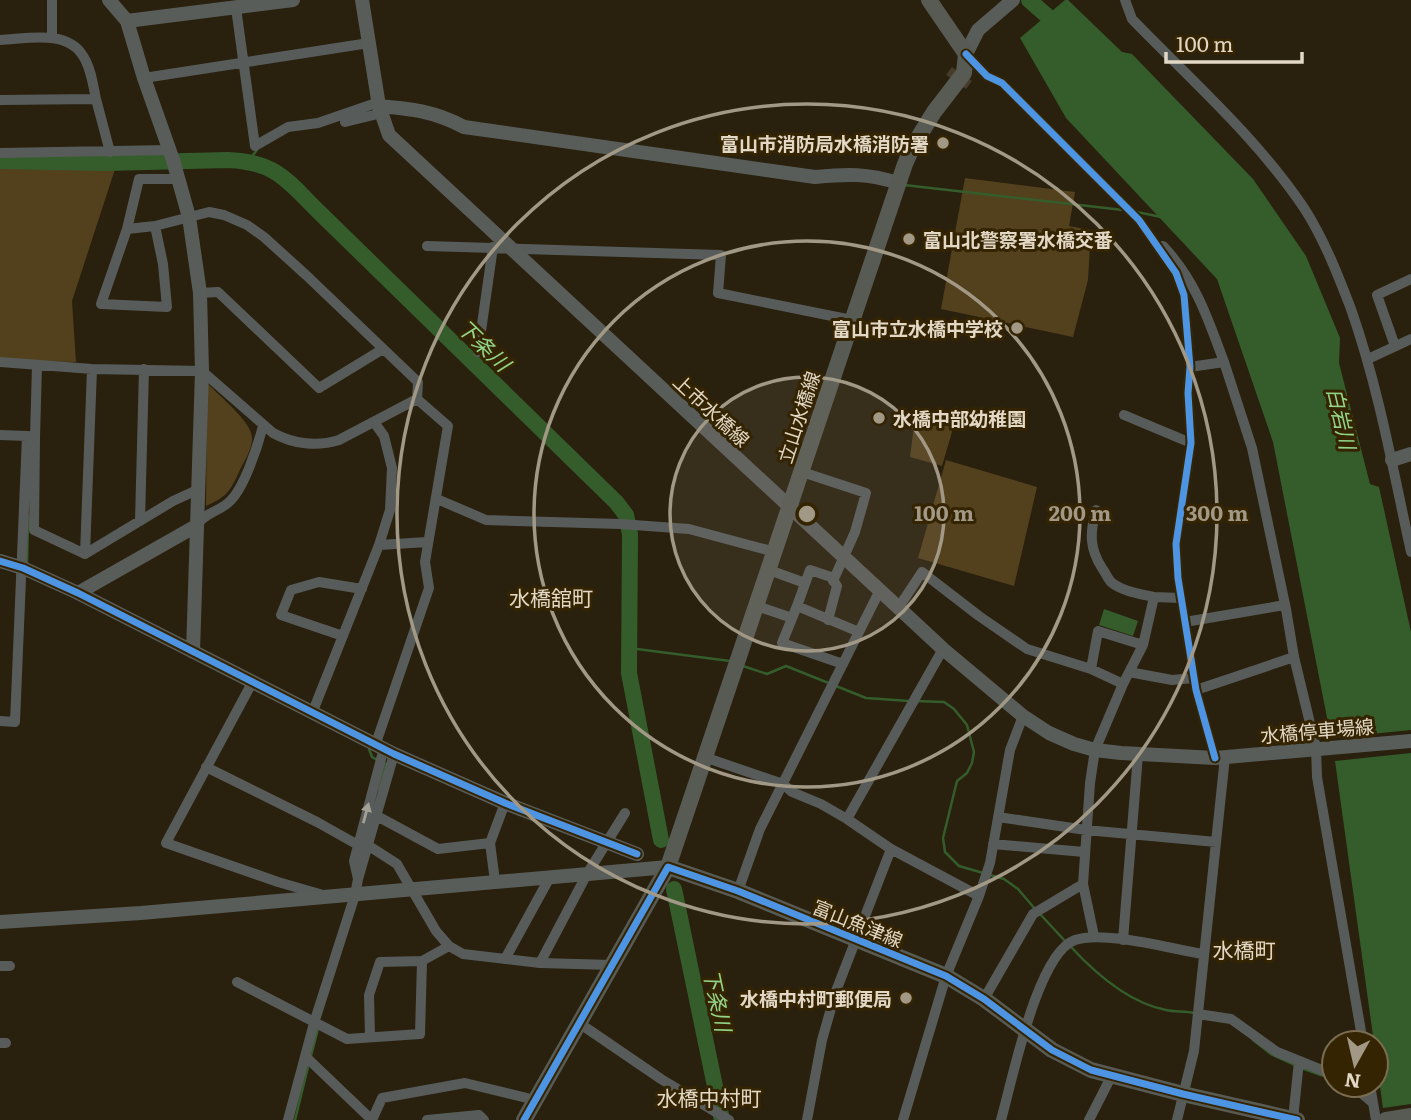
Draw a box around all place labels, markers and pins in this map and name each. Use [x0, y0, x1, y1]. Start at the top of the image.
place label: 富山市消防局水橋消防署 [720, 129, 929, 157]
marker: 富山市消防局水橋消防署 [935, 135, 951, 151]
place label: 富山北警察署水橋交番 [923, 225, 1113, 253]
marker: 富山北警察署水橋交番 [901, 231, 917, 247]
place label: 富山市立水橋中学校 [832, 314, 1003, 342]
marker: 富山市立水橋中学校 [1009, 320, 1025, 336]
place label: 水橋中部幼稚園 [893, 404, 1026, 432]
marker: 水橋中部幼稚園 [871, 410, 887, 426]
centre of rings [795, 502, 819, 526]
place label: 水橋中村町郵便局 [740, 984, 892, 1012]
marker: 水橋中村町郵便局 [898, 990, 914, 1006]

